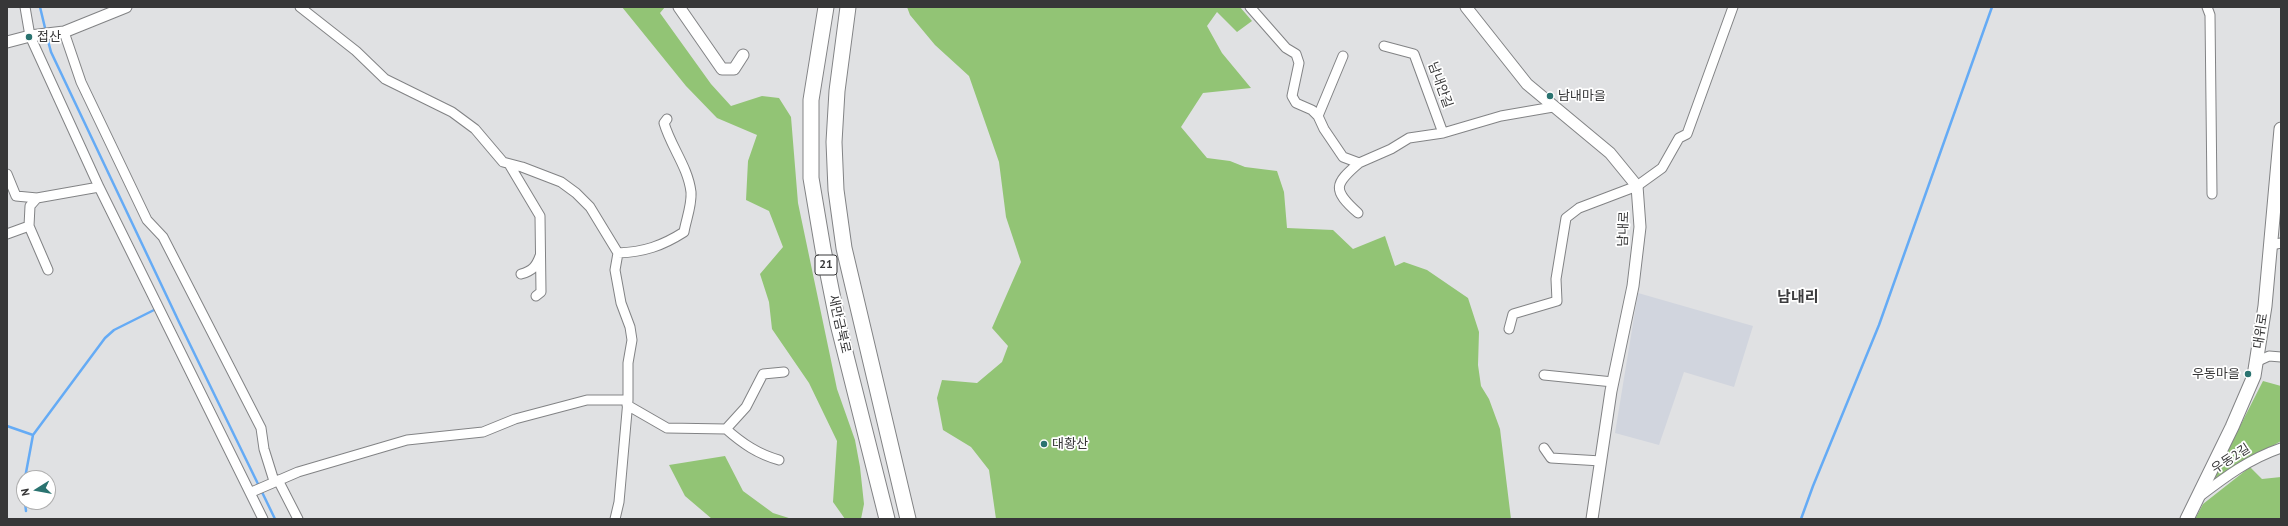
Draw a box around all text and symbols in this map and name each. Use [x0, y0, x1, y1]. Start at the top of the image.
place label: 접산 [37, 29, 61, 45]
marker: 접산 [24, 32, 34, 42]
street label: 남내안길 [1424, 60, 1456, 110]
place label: 남내마을 [1558, 88, 1606, 104]
marker: 남내마을 [1545, 91, 1555, 101]
street label: 남내로 [1616, 211, 1632, 247]
road number: 21 [815, 255, 837, 275]
district label: 남내리 [1777, 289, 1819, 307]
street label: 새만금북로 [825, 293, 853, 355]
street label: 대위로 [2250, 312, 2272, 350]
place label: 우동마을 [2192, 366, 2240, 382]
marker: 우동마을 [2243, 369, 2253, 379]
place label: 대황산 [1052, 436, 1088, 452]
marker: 대황산 [1039, 439, 1049, 449]
street label: 우동2길 [2209, 441, 2253, 477]
north arrow [16, 470, 56, 510]
text: N [18, 487, 33, 497]

